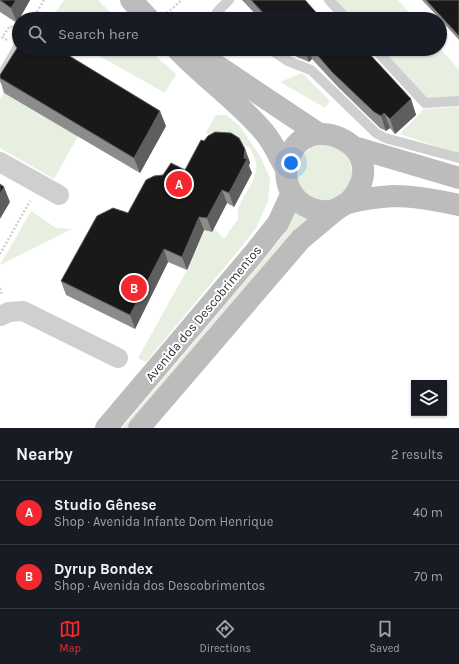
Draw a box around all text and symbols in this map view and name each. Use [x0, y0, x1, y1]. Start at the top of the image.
search box [12, 12, 447, 56]
icon: search [26, 23, 48, 45]
text: Search here [58, 25, 139, 43]
your location [281, 153, 301, 173]
pin: A [166, 169, 192, 199]
street label: Avenida dos Descobrimentos [142, 242, 265, 384]
pin: B [121, 273, 147, 303]
map controls [411, 380, 447, 416]
button: layers [411, 380, 447, 416]
text: Nearby [16, 444, 73, 464]
text: 2 results [391, 447, 443, 462]
text: Studio Gênese [54, 496, 157, 514]
text: A [25, 505, 33, 520]
text: 40 m [413, 505, 443, 520]
text: Shop · Avenida Infante Dom Henrique [54, 514, 273, 529]
text: Dyrup Bondex [54, 560, 153, 578]
text: B [25, 569, 33, 584]
text: 70 m [414, 569, 443, 584]
text: Shop · Avenida dos Descobrimentos [54, 578, 265, 593]
tab: Map [59, 618, 81, 655]
tab: Directions [199, 618, 251, 655]
tab: Saved [369, 618, 400, 655]

